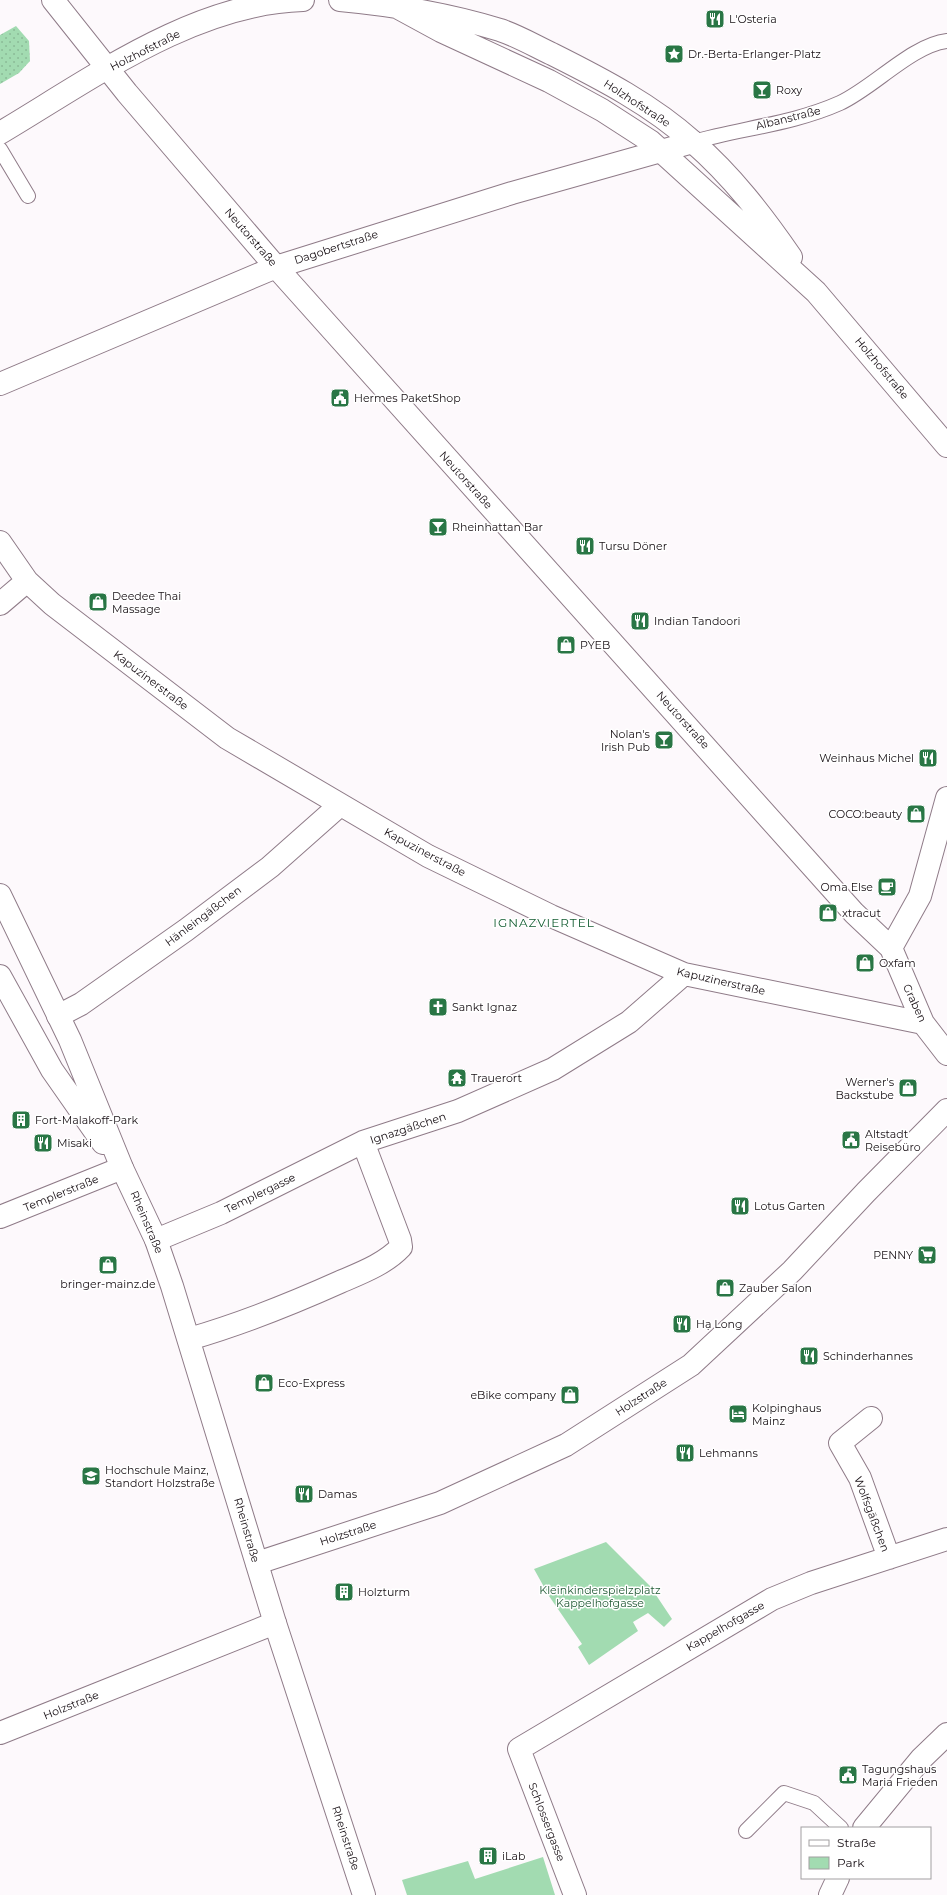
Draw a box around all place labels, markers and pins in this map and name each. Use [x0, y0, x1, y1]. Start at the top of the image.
restaurant icon: L'Osteria [704, 8, 726, 30]
place label: L'Osteria [729, 12, 777, 26]
place icon: Dr.-Berta-Erlanger-Platz [663, 43, 685, 65]
place label: Dr.-Berta-Erlanger-Platz [688, 47, 821, 61]
bar icon: Roxy [751, 79, 773, 101]
place label: Roxy [776, 83, 802, 97]
public building icon: Hermes PaketShop [329, 387, 351, 409]
place label: Hermes PaketShop [354, 391, 461, 405]
bar icon: Rheinhattan Bar [427, 516, 449, 538]
place label: Rheinhattan Bar [452, 520, 543, 534]
restaurant icon: Tursu Döner [574, 535, 596, 557]
place label: Tursu Döner [599, 539, 667, 553]
place label: Deedee Thai Massage [112, 589, 181, 616]
shop icon: Deedee Thai Massage [87, 591, 109, 613]
restaurant icon: Indian Tandoori [629, 610, 651, 632]
place label: Indian Tandoori [654, 614, 740, 628]
shop icon: PYEB [555, 634, 577, 656]
place label: PYEB [580, 638, 610, 652]
place label: Nolan's Irish Pub [601, 727, 651, 754]
bar icon: Nolan's Irish Pub [653, 729, 675, 751]
restaurant icon: Weinhaus Michel [917, 747, 939, 769]
place label: Weinhaus Michel [819, 751, 914, 765]
shop icon: COCO:beauty [905, 803, 927, 825]
place label: COCO:beauty [829, 807, 902, 821]
cafe icon: Oma Else [876, 876, 898, 898]
place label: Oma Else [820, 880, 873, 894]
shop icon: xtracut [817, 902, 839, 924]
place label: xtracut [842, 906, 881, 920]
shop icon: Oxfam [854, 952, 876, 974]
place label: Oxfam [879, 956, 916, 970]
church icon: Sankt Ignaz [427, 996, 449, 1018]
place label: Sankt Ignaz [452, 1000, 517, 1014]
temple icon: Trauerort [446, 1067, 468, 1089]
place label: Trauerort [471, 1071, 522, 1085]
place label: Werner's Backstube [835, 1075, 895, 1102]
shop icon: Werner's Backstube [897, 1077, 919, 1099]
building icon: Fort-Malakoff-Park [10, 1109, 32, 1131]
place label: Fort-Malakoff-Park [35, 1113, 139, 1127]
place label: Altstadt Reisebüro [865, 1127, 921, 1154]
public building icon: Altstadt Reisebüro [840, 1129, 862, 1151]
restaurant icon: Misaki [32, 1132, 54, 1154]
place label: Misaki [57, 1136, 92, 1150]
restaurant icon: Lotus Garten [729, 1195, 751, 1217]
place label: Lotus Garten [754, 1199, 825, 1213]
supermarket icon: PENNY [916, 1244, 938, 1266]
place label: PENNY [873, 1248, 913, 1262]
shop icon: bringer-mainz.de [97, 1254, 119, 1276]
place label: bringer-mainz.de [60, 1277, 156, 1291]
shop icon: Zauber Salon [714, 1277, 736, 1299]
place label: Zauber Salon [739, 1281, 812, 1295]
restaurant icon: Hạ Long [671, 1313, 693, 1335]
place label: Hạ Long [696, 1317, 743, 1331]
restaurant icon: Schinderhannes [798, 1345, 820, 1367]
place label: Schinderhannes [823, 1349, 914, 1363]
shop icon: Eco-Express [253, 1372, 275, 1394]
place label: Eco-Express [278, 1376, 345, 1390]
shop icon: eBike company [559, 1384, 581, 1406]
place label: eBike company [470, 1388, 556, 1402]
place label: Kolpinghaus Mainz [752, 1401, 822, 1428]
hotel icon: Kolpinghaus Mainz [727, 1403, 749, 1425]
restaurant icon: Lehmanns [674, 1442, 696, 1464]
place label: Lehmanns [699, 1446, 759, 1460]
place label: Hochschule Mainz, Standort Holzstraße [105, 1463, 215, 1490]
school or university icon: Hochschule Mainz, Standort Holzstraße [80, 1465, 102, 1487]
restaurant icon: Damas [293, 1483, 315, 1505]
place label: Damas [318, 1487, 358, 1501]
building icon: Holzturm [333, 1581, 355, 1603]
place label: Holzturm [358, 1585, 410, 1599]
place label: Tagungshaus Maria Frieden [862, 1762, 938, 1789]
public building icon: Tagungshaus Maria Frieden [837, 1764, 859, 1786]
building icon: iLab [477, 1845, 499, 1867]
place label: iLab [502, 1849, 525, 1863]

